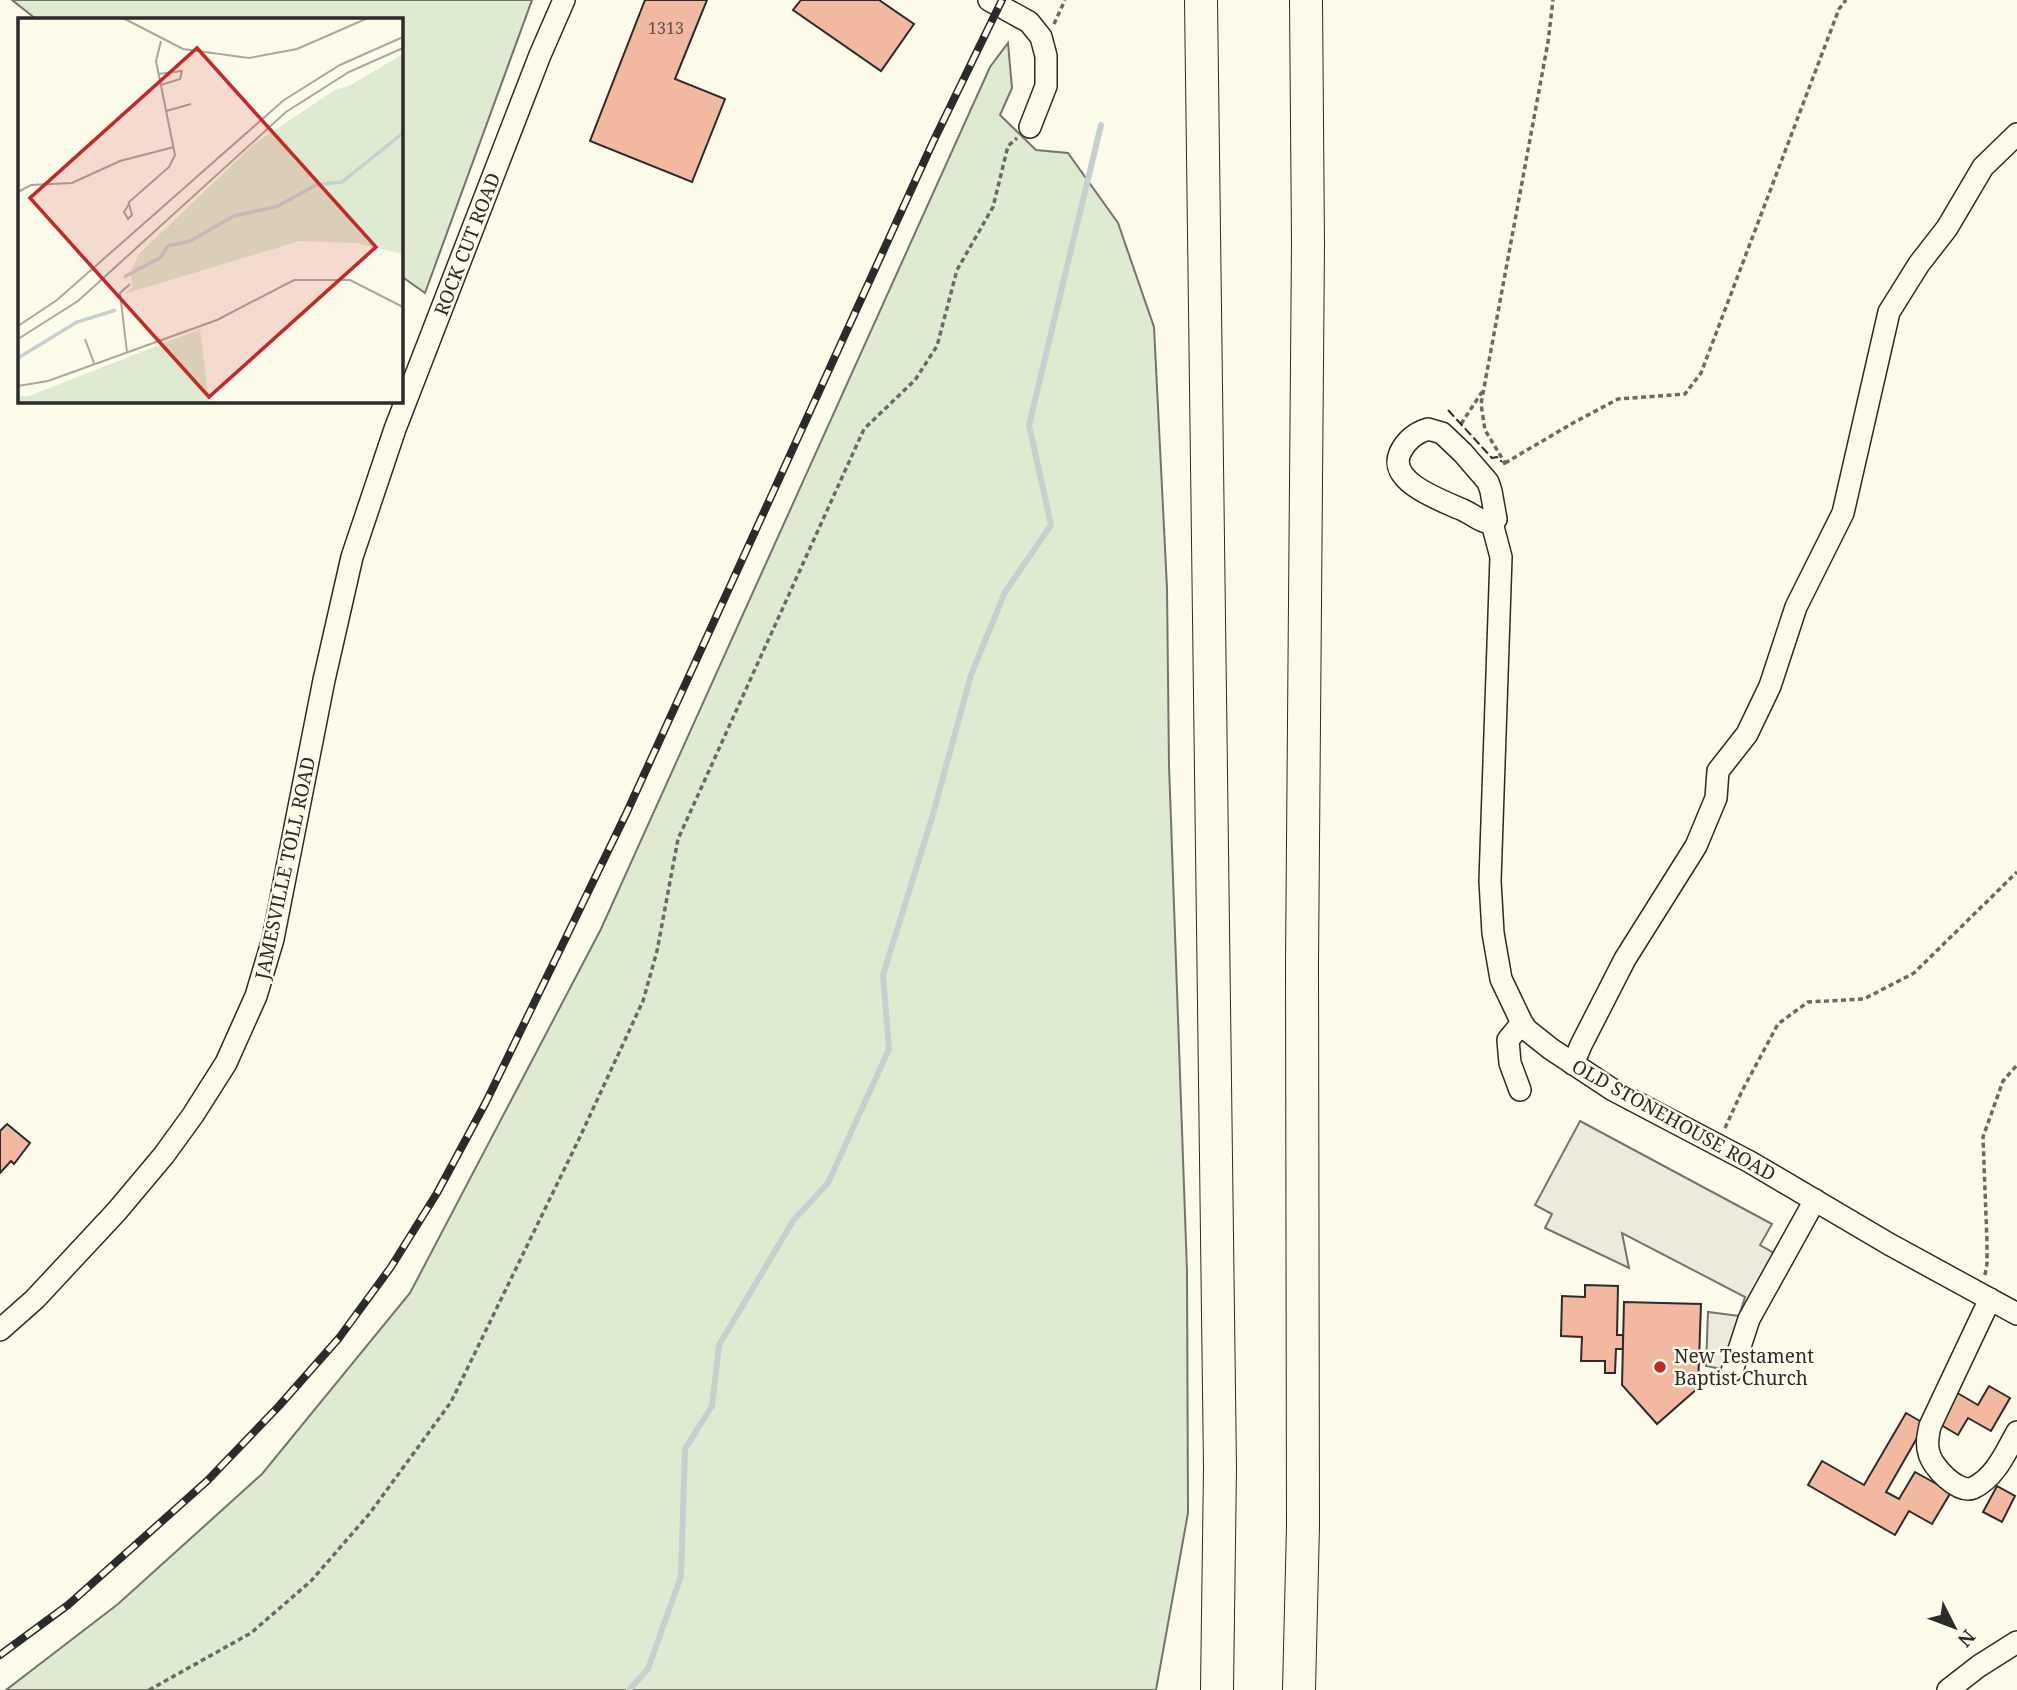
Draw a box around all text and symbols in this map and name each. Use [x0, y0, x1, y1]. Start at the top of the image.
house number: 1313 [648, 17, 684, 39]
inset map [18, 18, 402, 402]
street label: ROCK CUT ROAD [428, 169, 506, 319]
street label: JAMESVILLE TOLL ROAD [248, 754, 321, 983]
street label: OLD STONEHOUSE ROAD [1567, 1053, 1781, 1187]
place label: New Testament Baptist Church [1674, 1343, 1814, 1391]
marker: New Testament Baptist Church [1652, 1359, 1668, 1375]
north arrow [1919, 1592, 1989, 1662]
text: N [1952, 1624, 1981, 1653]

